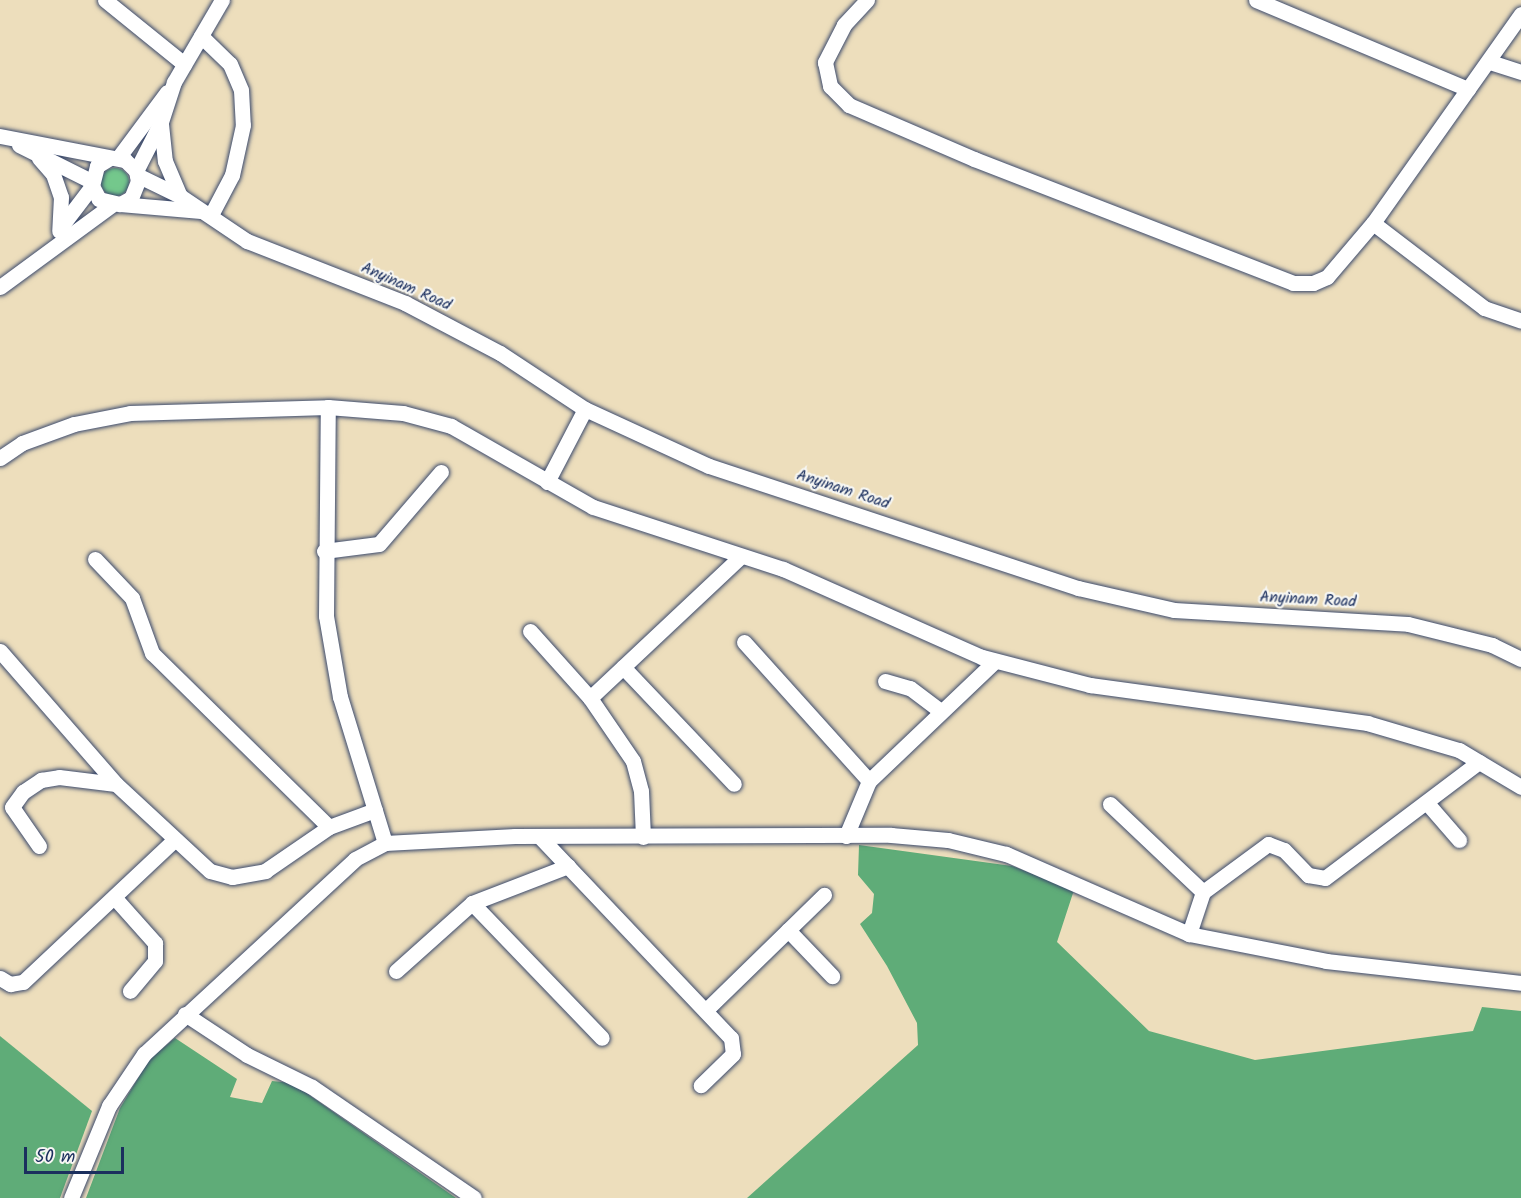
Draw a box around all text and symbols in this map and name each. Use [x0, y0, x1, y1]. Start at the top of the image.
street label: Anyinam Road [358, 259, 454, 315]
street label: Anyinam Road [794, 466, 892, 514]
street label: Anyinam Road [1259, 588, 1357, 612]
scale bar [27, 1135, 128, 1173]
text: 50 m [35, 1143, 75, 1172]

